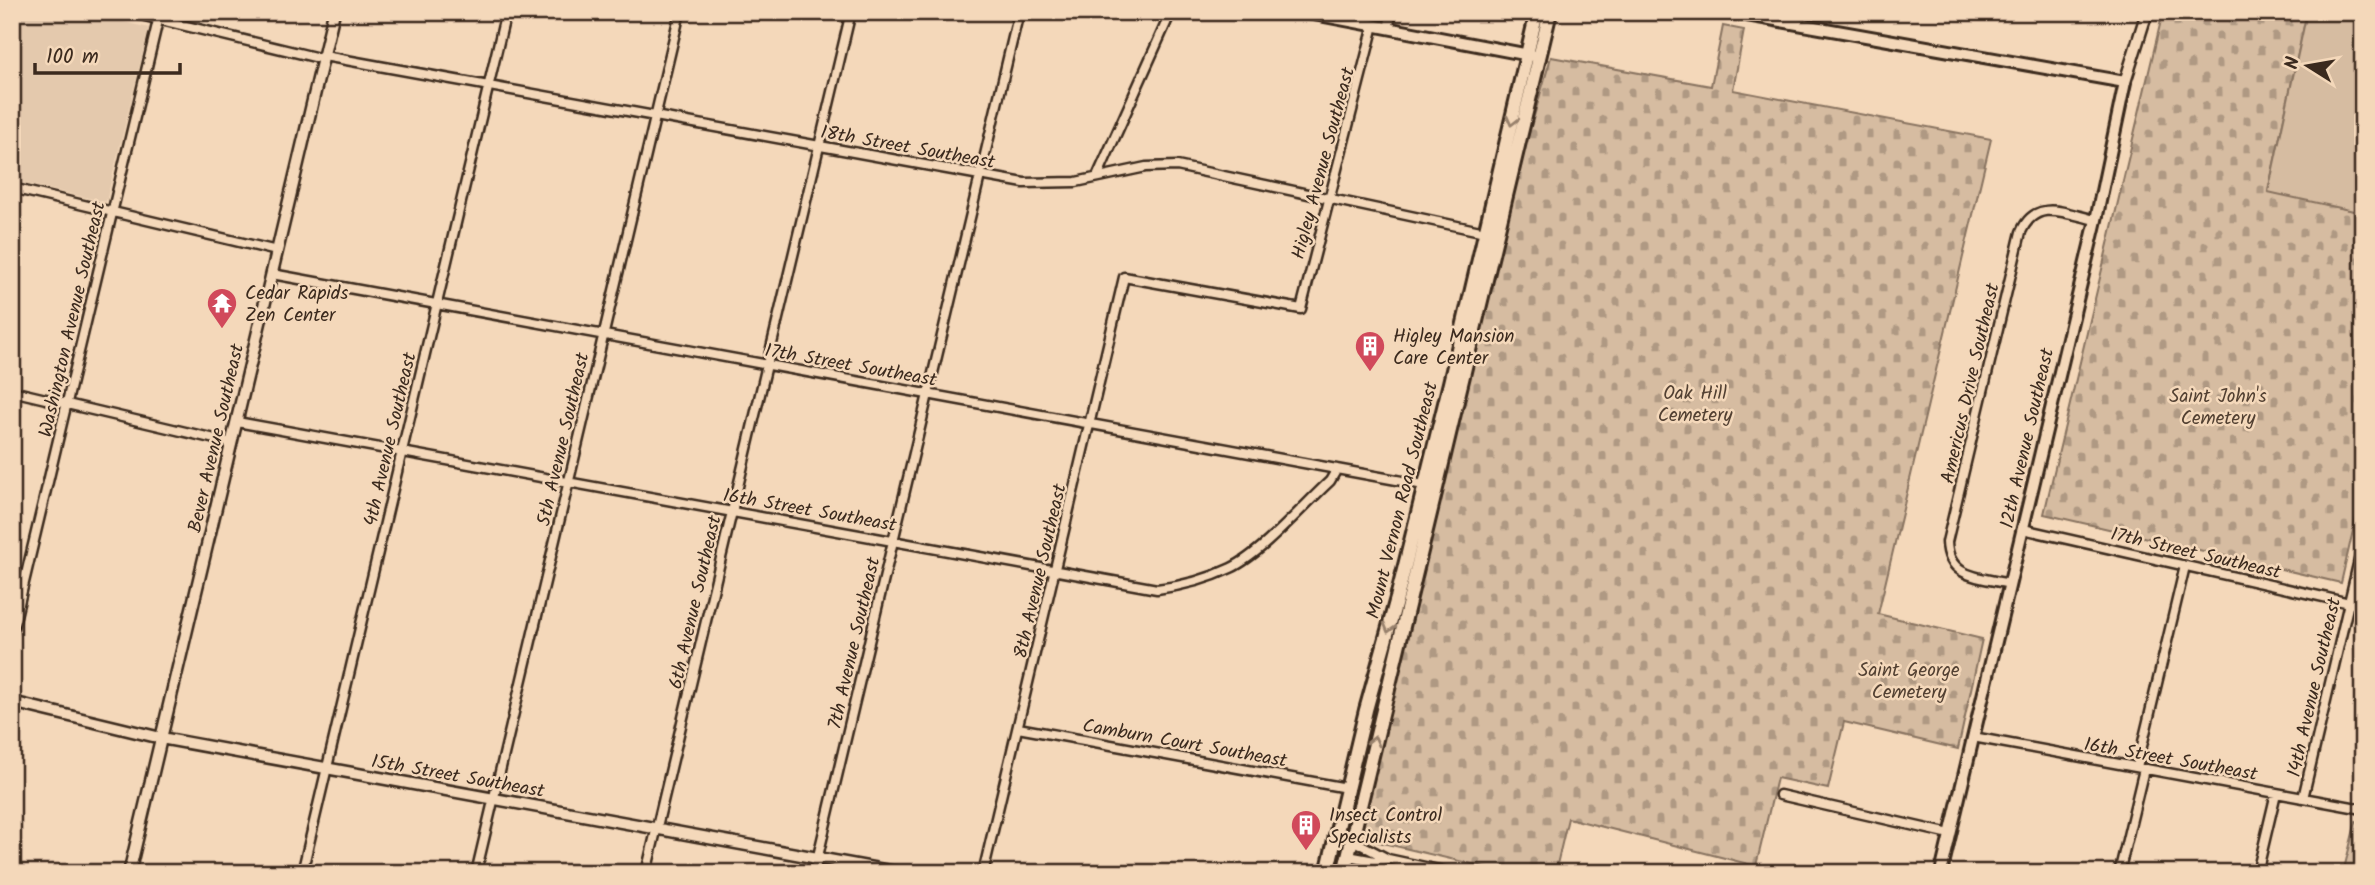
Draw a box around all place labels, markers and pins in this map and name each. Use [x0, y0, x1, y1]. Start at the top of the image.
place label: Cedar Rapids Zen Center [245, 279, 348, 331]
temple icon: Cedar Rapids Zen Center [205, 286, 239, 330]
place label: Higley Mansion Care Center [1393, 322, 1514, 374]
building icon: Higley Mansion Care Center [1353, 329, 1387, 373]
place label: Insect Control Specialists [1329, 801, 1442, 853]
building icon: Insect Control Specialists [1289, 808, 1323, 852]

